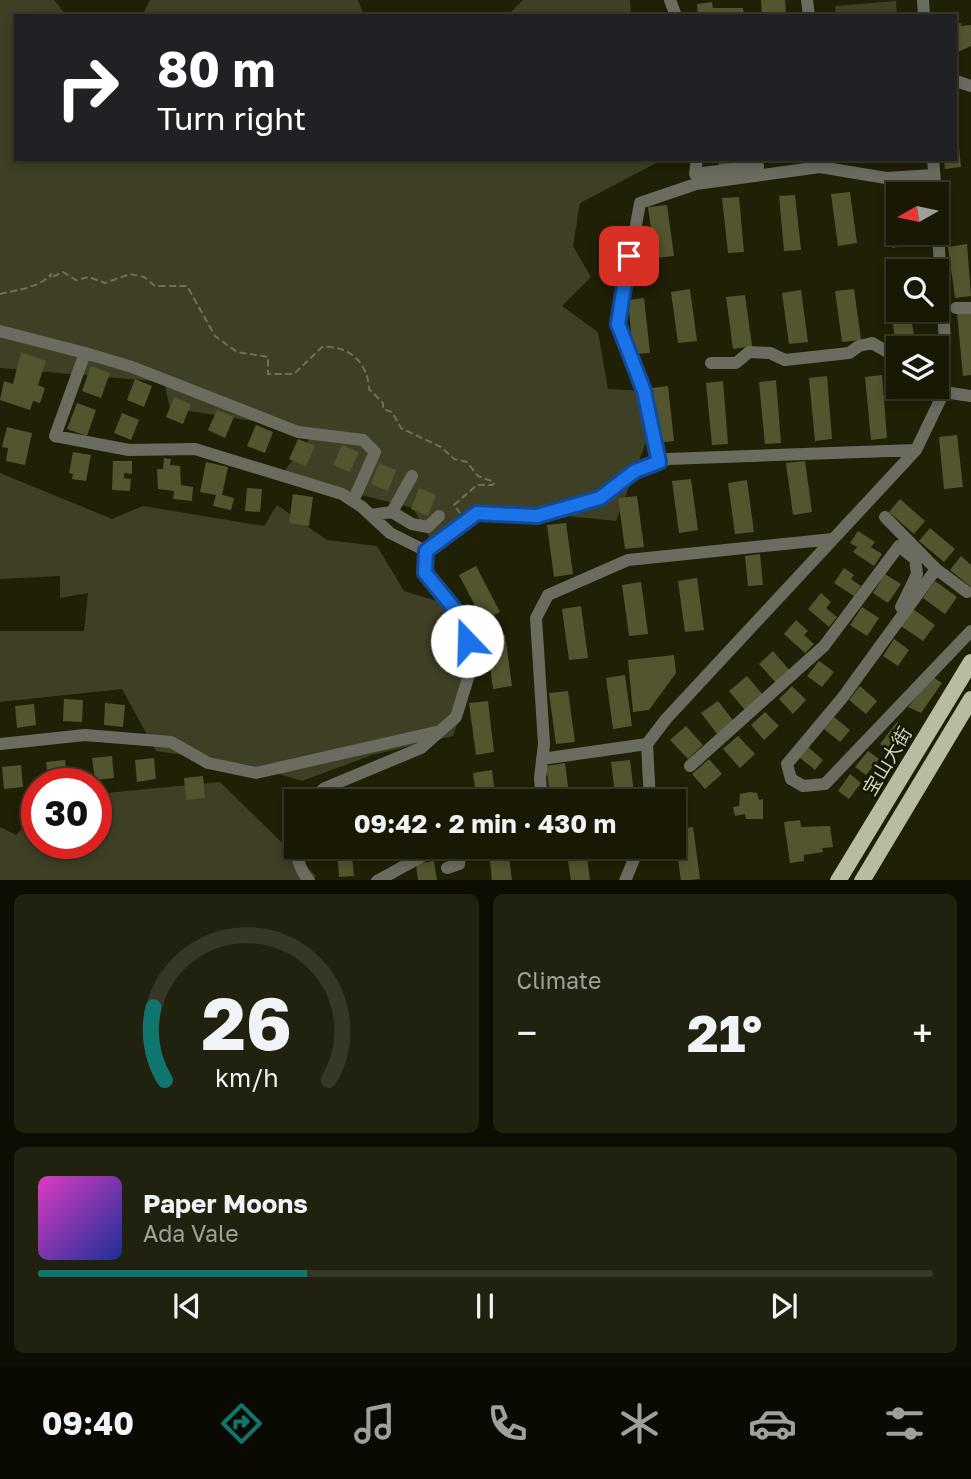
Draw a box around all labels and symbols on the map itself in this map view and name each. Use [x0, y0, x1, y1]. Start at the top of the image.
north arrow [886, 182, 948, 245]
pin [599, 226, 659, 286]
position arrow [430, 604, 504, 678]
street label: 宝山大街 [857, 722, 916, 799]
speed limit sign: 30 [21, 768, 112, 859]

